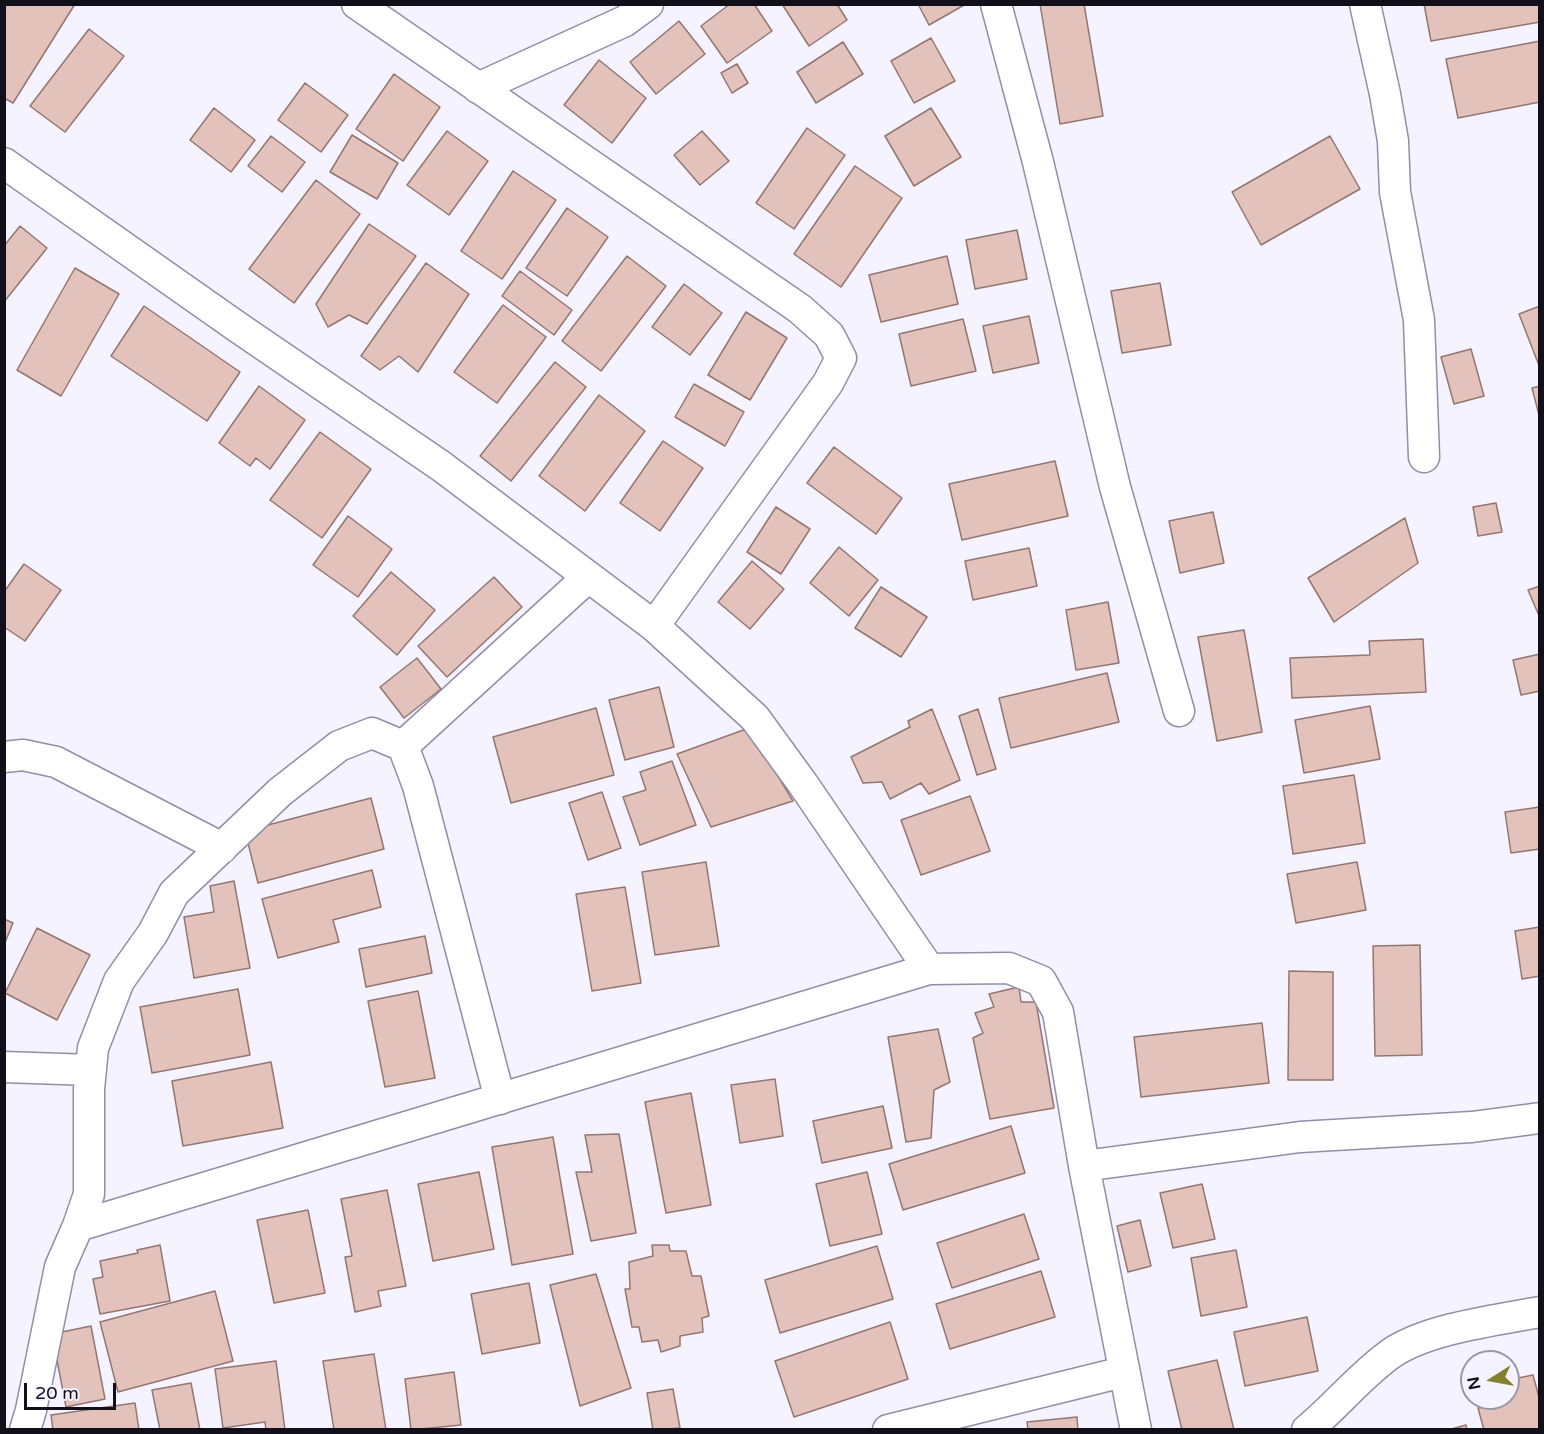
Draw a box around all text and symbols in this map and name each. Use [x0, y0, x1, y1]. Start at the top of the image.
north arrow [1460, 1350, 1520, 1410]
scale bar [27, 1371, 118, 1409]
text: N [1463, 1375, 1485, 1391]
text: 20 m [35, 1382, 79, 1404]

